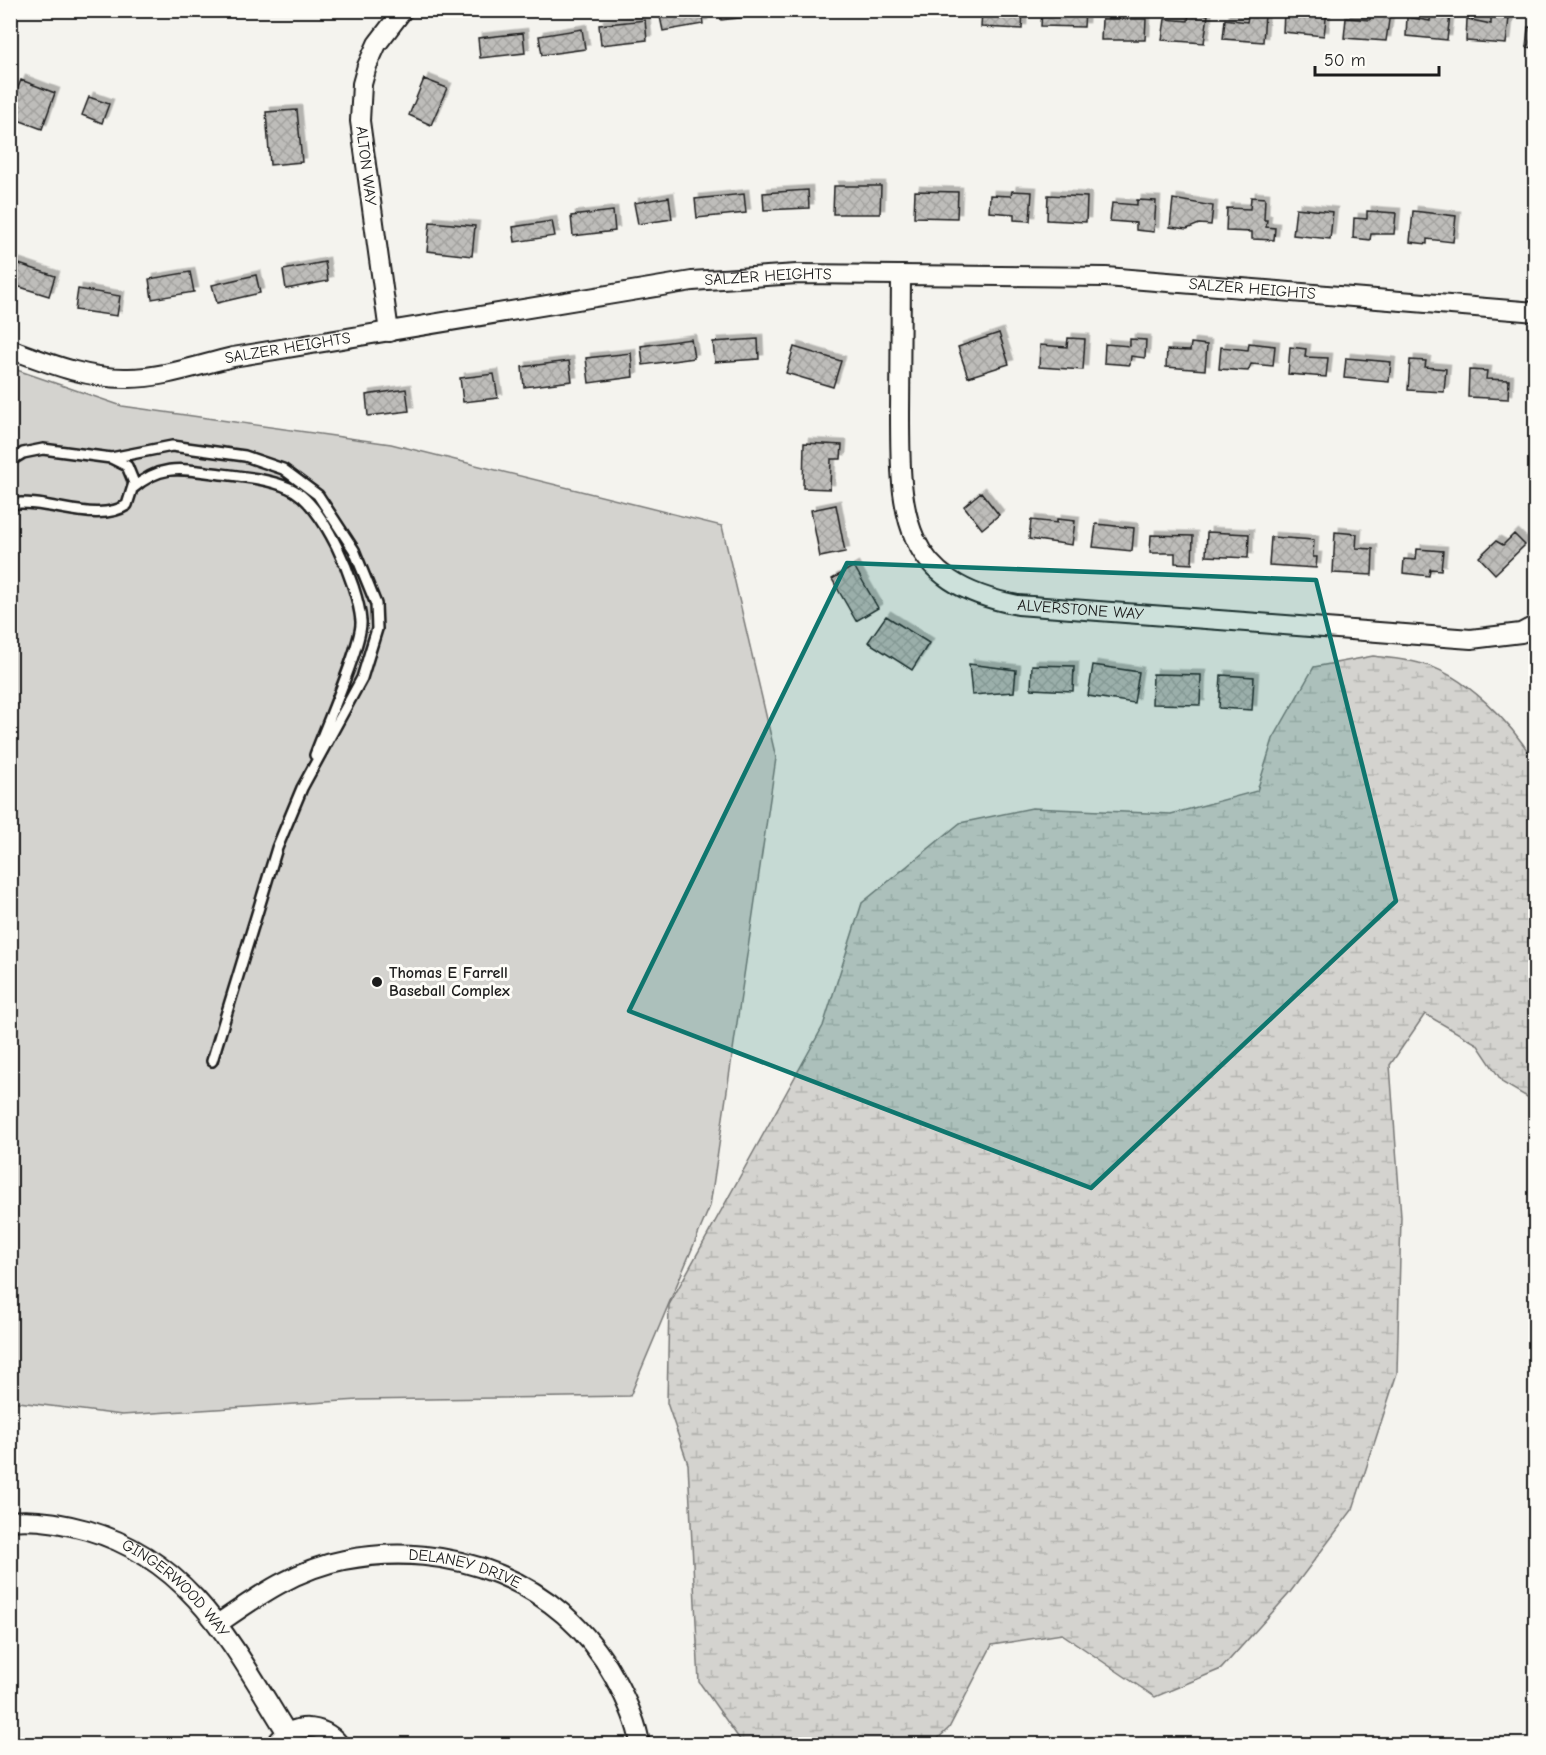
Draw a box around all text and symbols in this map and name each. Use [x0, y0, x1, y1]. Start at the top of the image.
scale bar [1315, 39, 1440, 77]
text: 50 m [1324, 50, 1366, 71]
street label: ALTON WAY [352, 125, 380, 207]
street label: SALZER HEIGHTS [704, 265, 832, 289]
street label: SALZER HEIGHTS [1188, 275, 1317, 303]
street label: SALZER HEIGHTS [223, 329, 352, 368]
street label: ALVERSTONE WAY [1017, 596, 1145, 623]
place label: Thomas E Farrell Baseball Complex [389, 964, 510, 1000]
marker: Thomas E Farrell Baseball Complex [370, 975, 384, 989]
street label: GINGERWOOD WAY [119, 1535, 233, 1641]
street label: DELANEY DRIVE [408, 1546, 524, 1592]

